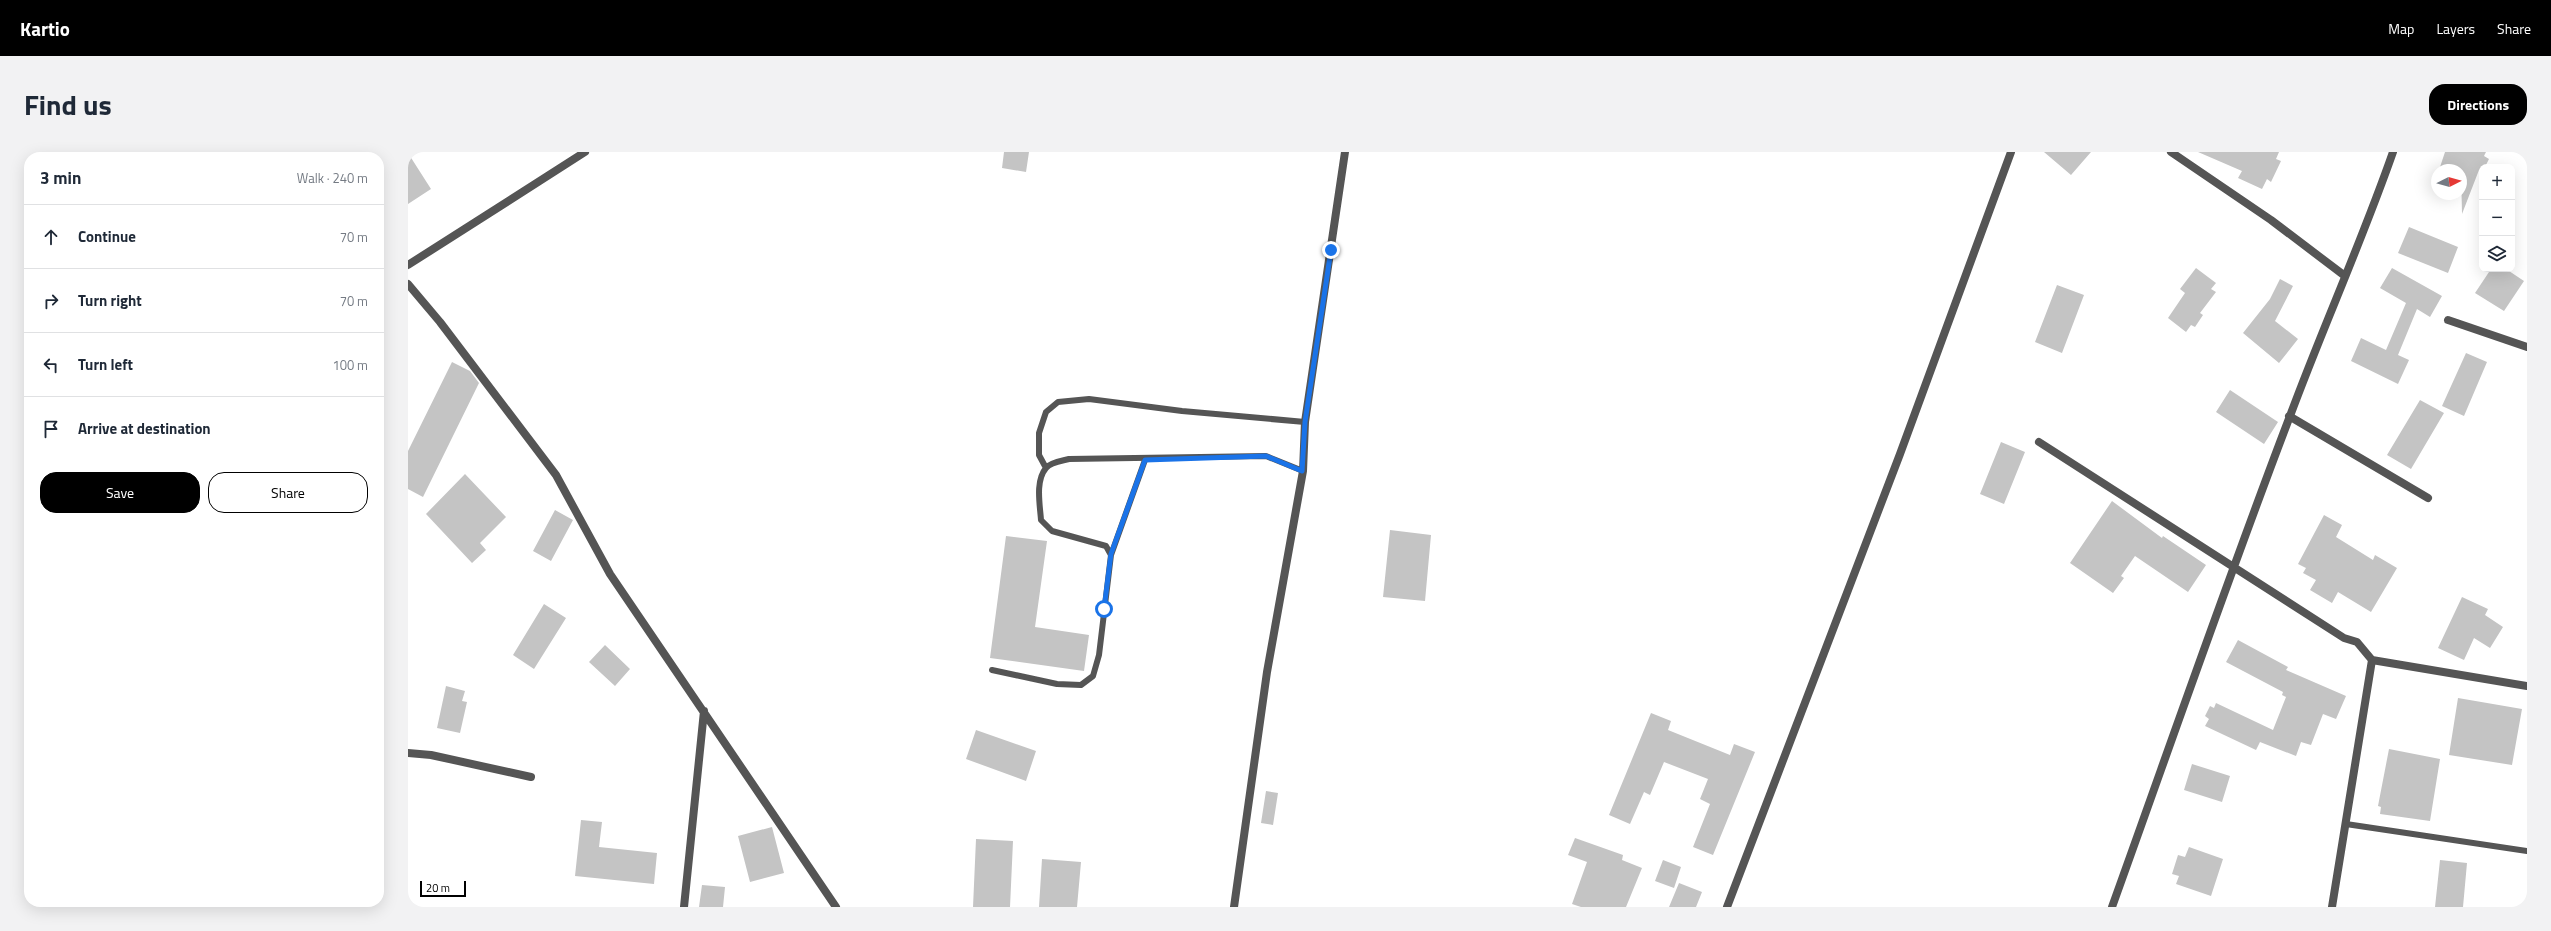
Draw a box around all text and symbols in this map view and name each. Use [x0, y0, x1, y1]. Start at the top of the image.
text: Kartio [20, 14, 70, 43]
text: Map [2388, 18, 2414, 39]
text: Layers [2436, 18, 2475, 39]
text: Share [2497, 18, 2531, 39]
text: Find us [24, 83, 112, 126]
button: Directions [2429, 84, 2527, 125]
north arrow [2431, 164, 2467, 200]
map controls [2479, 164, 2515, 272]
button: + [2479, 164, 2515, 200]
text: 3 min [40, 165, 81, 191]
text: Walk · 240 m [297, 168, 368, 188]
button: − [2479, 200, 2515, 236]
text: Continue [78, 225, 136, 248]
icon: ahead [40, 226, 62, 248]
text: 70 m [340, 227, 368, 247]
button: layers [2479, 236, 2515, 272]
route end [1322, 241, 1340, 259]
text: Turn right [78, 289, 142, 312]
icon: right [40, 290, 62, 312]
text: 70 m [340, 291, 368, 311]
text: Turn left [78, 353, 133, 376]
icon: left [40, 354, 62, 376]
text: 100 m [332, 355, 368, 375]
text: Arrive at destination [78, 417, 211, 440]
icon: arrive [40, 418, 62, 440]
button: Save [40, 472, 200, 513]
button: Share [208, 472, 368, 513]
route start [1095, 600, 1113, 618]
scale bar [420, 879, 466, 898]
text: 20 m [426, 880, 450, 896]

